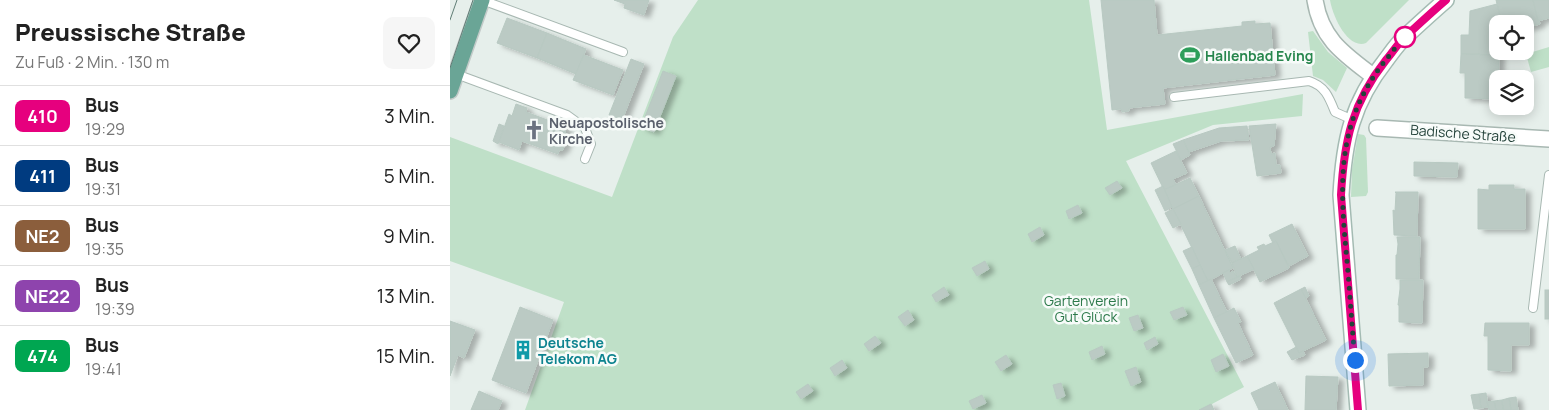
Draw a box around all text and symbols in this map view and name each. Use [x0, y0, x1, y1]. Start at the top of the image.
text: Preussische Straße [15, 15, 246, 48]
map controls [1489, 15, 1534, 115]
button: locate [1489, 15, 1534, 60]
button: heart [383, 17, 435, 69]
unlabelled marker [1394, 26, 1416, 48]
sports icon: Hallenbad Eving [1179, 44, 1201, 66]
place label: Hallenbad Eving [1205, 46, 1313, 65]
text: Zu Fuß · 2 Min. · 130 m [15, 51, 169, 73]
button: layers [1489, 70, 1534, 115]
text: Bus [85, 92, 119, 118]
text: 3 Min. [384, 103, 435, 129]
text: 410 [27, 104, 58, 128]
place label: Neuapostolische Kirche [549, 113, 664, 148]
text: 19:29 [85, 118, 125, 140]
church icon: Neuapostolische Kirche [523, 119, 545, 141]
street label: Badische Straße [1410, 120, 1516, 146]
text: Bus [85, 152, 119, 178]
text: 5 Min. [384, 163, 435, 189]
text: 411 [29, 164, 56, 188]
text: 19:31 [85, 178, 121, 200]
text: Bus [85, 212, 119, 238]
text: 9 Min. [383, 223, 435, 249]
text: NE2 [25, 224, 60, 248]
text: 19:35 [85, 238, 124, 260]
text: Bus [95, 272, 129, 298]
text: 13 Min. [377, 283, 435, 309]
text: NE22 [25, 284, 70, 308]
park label: Gartenverein Gut Glück [1044, 291, 1128, 326]
text: 19:39 [95, 298, 135, 320]
text: Bus [85, 332, 119, 358]
place label: Deutsche Telekom AG [538, 333, 617, 368]
building icon: Deutsche Telekom AG [512, 339, 534, 361]
text: 15 Min. [376, 343, 435, 369]
text: 474 [27, 344, 58, 368]
your location [1343, 348, 1368, 373]
text: 19:41 [85, 358, 122, 380]

